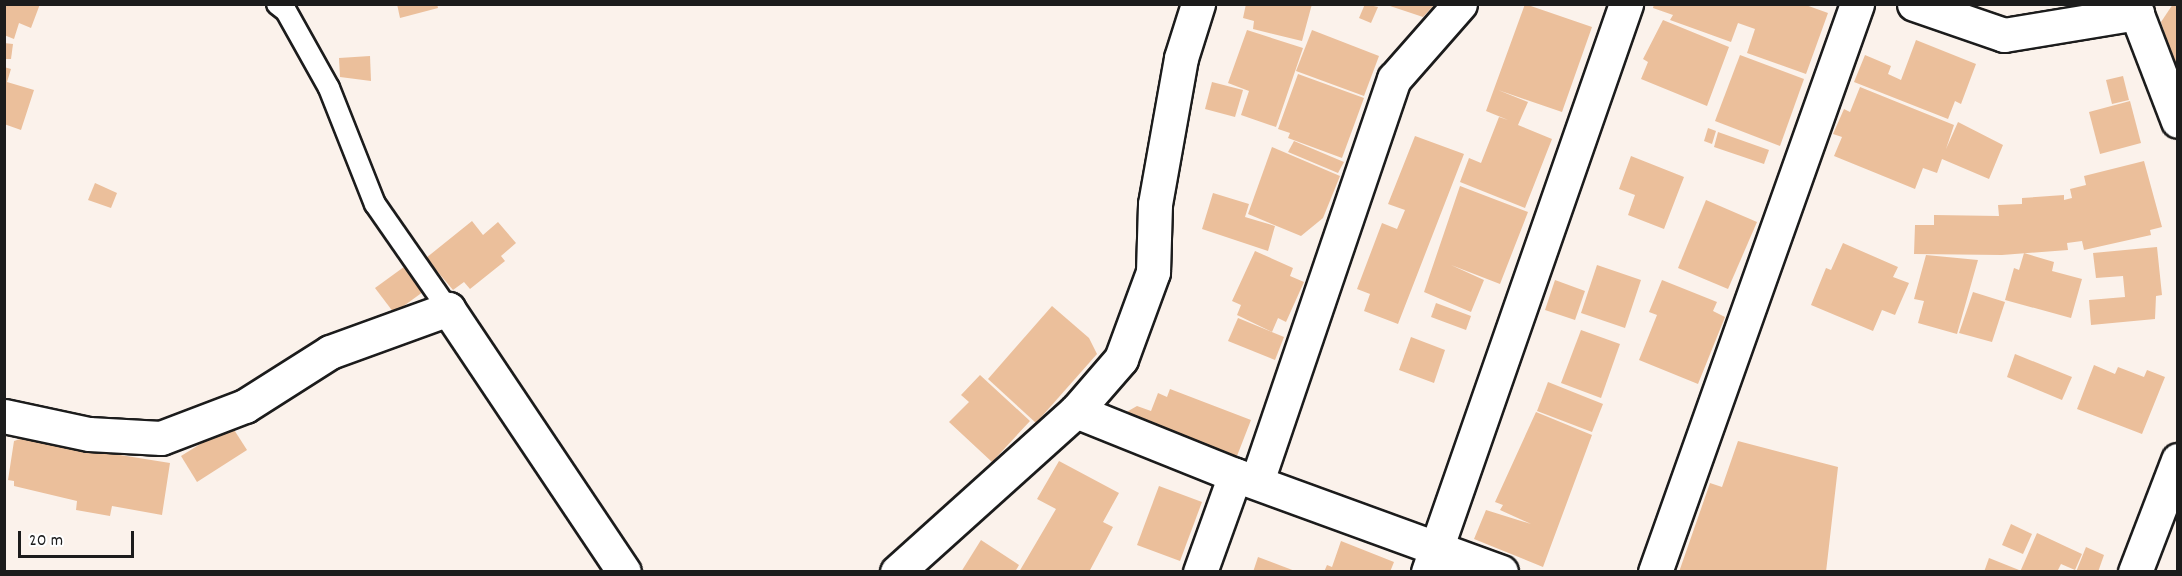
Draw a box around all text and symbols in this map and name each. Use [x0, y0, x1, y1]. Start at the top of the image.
scale bar [21, 519, 136, 557]
text: 20 m [29, 529, 63, 554]

